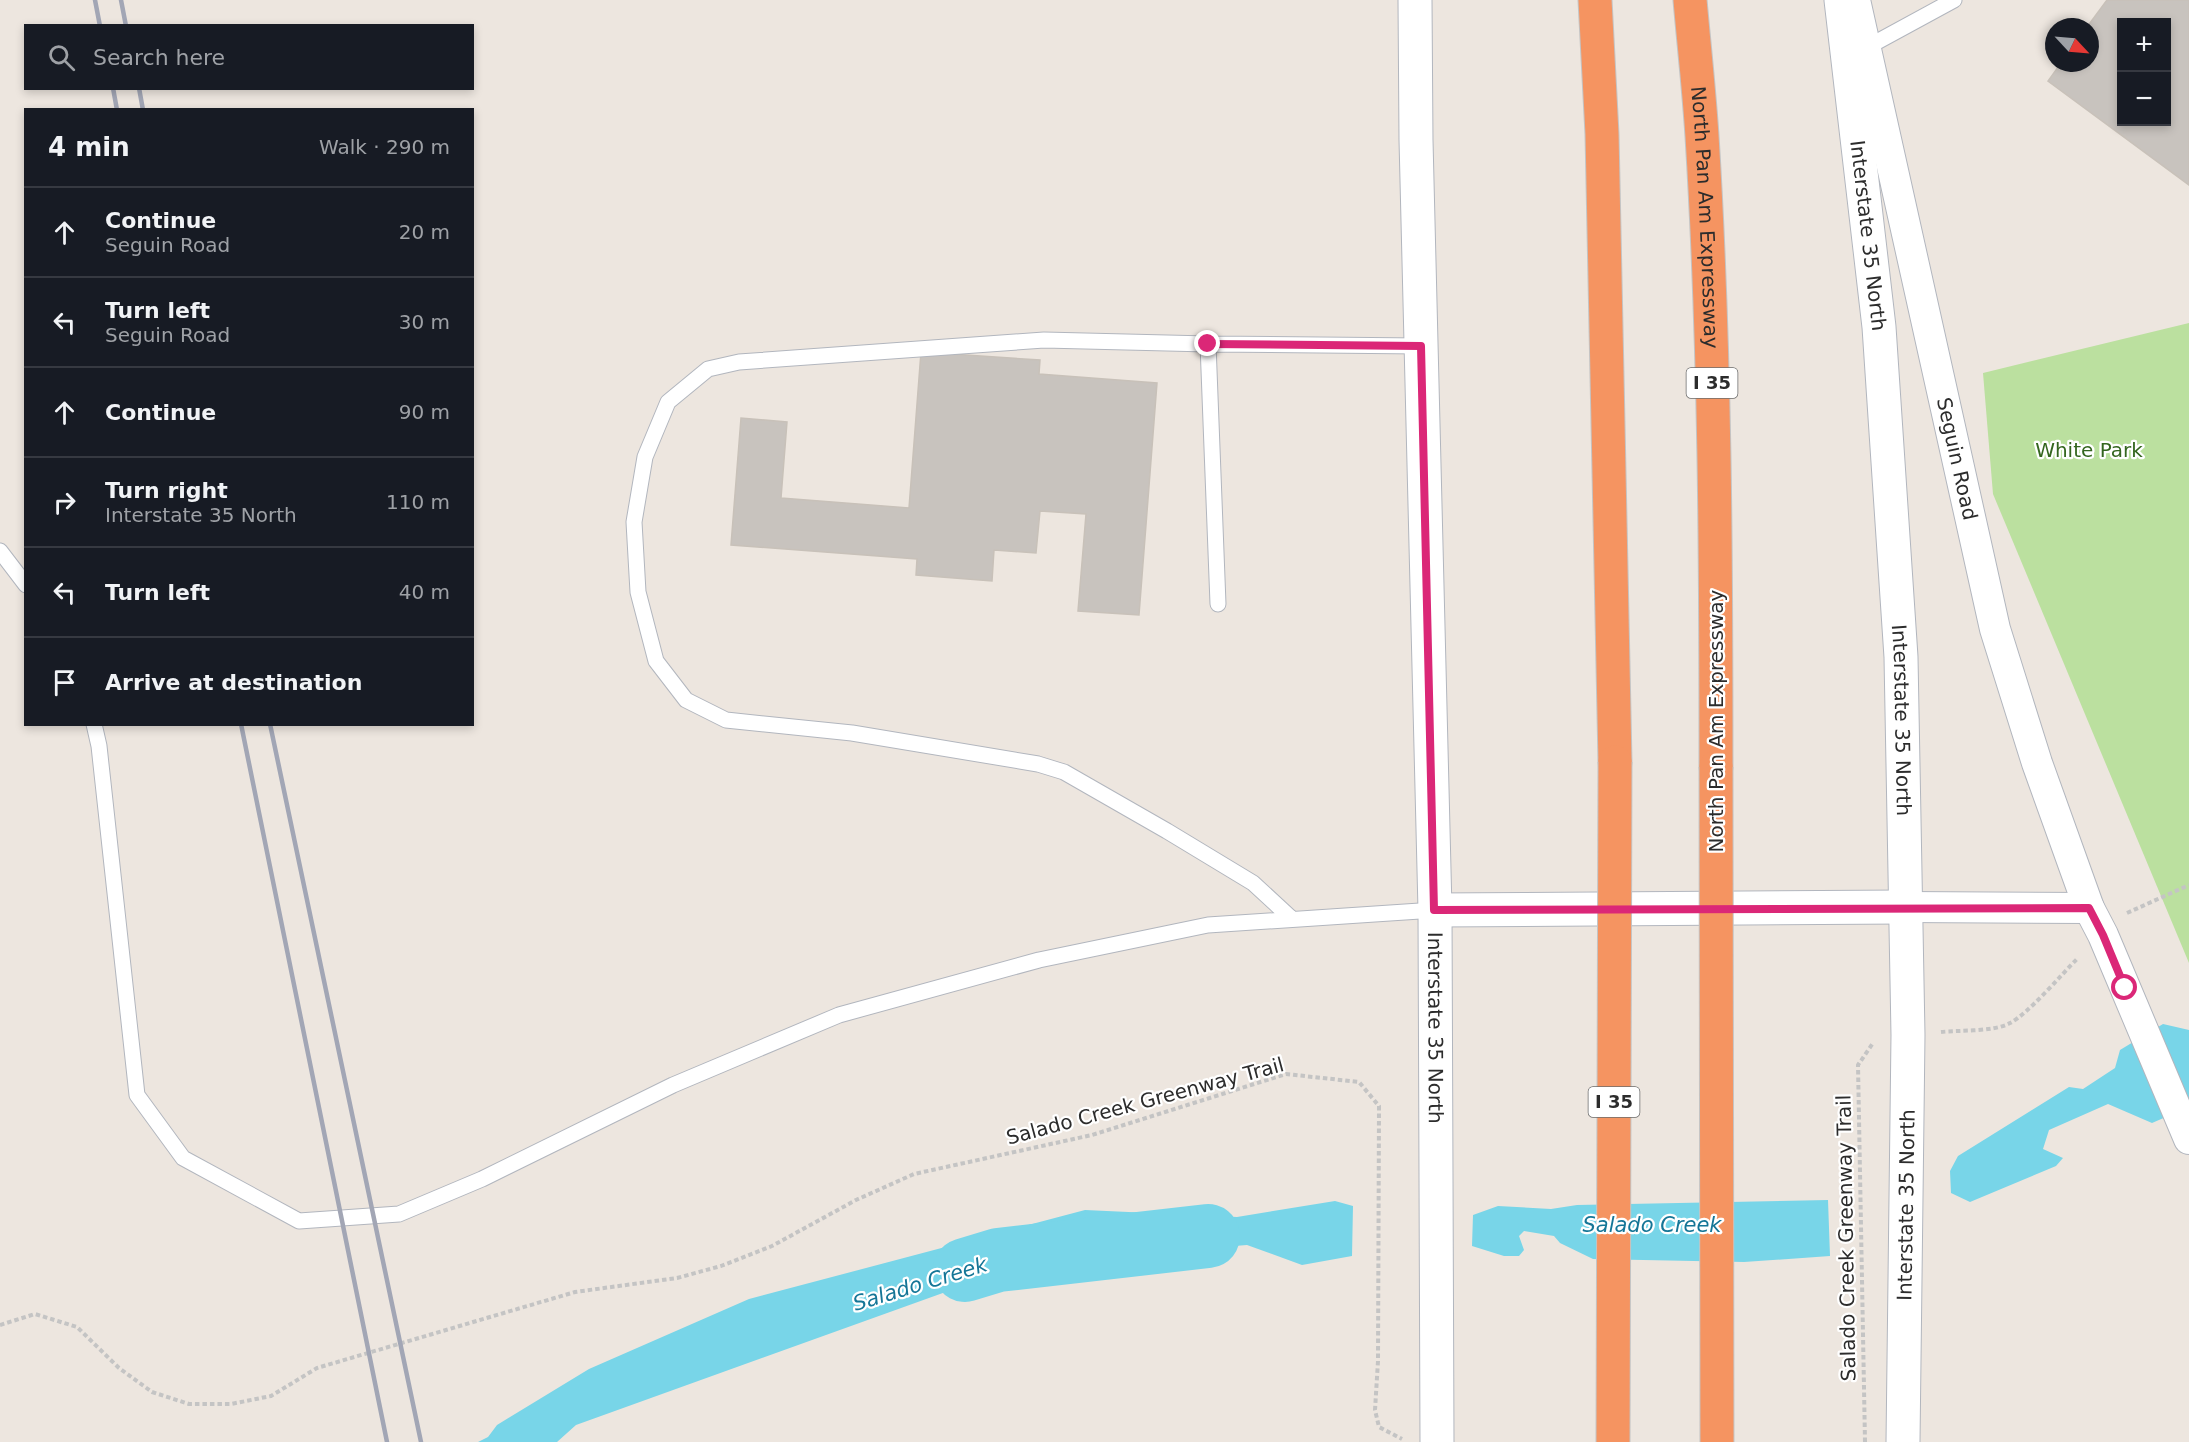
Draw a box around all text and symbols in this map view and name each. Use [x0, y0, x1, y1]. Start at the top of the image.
north arrow [2045, 18, 2099, 72]
map controls [2117, 18, 2171, 126]
button: + [2117, 18, 2171, 72]
search box [24, 24, 474, 90]
icon: search [45, 41, 78, 74]
text: Search here [93, 45, 225, 70]
button: − [2117, 72, 2171, 126]
street label: North Pan Am Expressway [1686, 85, 1723, 349]
text: 4 min [48, 132, 130, 162]
text: Walk · 290 m [319, 135, 450, 159]
street label: Interstate 35 North [1845, 139, 1891, 332]
text: Continue [105, 208, 216, 233]
icon: ahead [48, 216, 81, 249]
text: 20 m [399, 220, 450, 244]
text: Seguin Road [105, 233, 230, 257]
text: Turn left [105, 298, 210, 323]
icon: left [48, 306, 81, 339]
text: 30 m [399, 310, 450, 334]
text: Seguin Road [105, 323, 230, 347]
route end [1194, 330, 1220, 356]
road number: I 35 [1686, 368, 1738, 398]
street label: Seguin Road [1932, 395, 1982, 523]
icon: ahead [48, 396, 81, 429]
text: Continue [105, 400, 216, 425]
text: 90 m [399, 400, 450, 424]
park label: White Park [2035, 438, 2143, 462]
text: Turn right [105, 478, 228, 503]
icon: right [48, 486, 81, 519]
text: 110 m [386, 490, 450, 514]
text: Interstate 35 North [105, 503, 297, 527]
icon: left [48, 576, 81, 609]
text: Turn left [105, 580, 210, 605]
text: 40 m [399, 580, 450, 604]
street label: North Pan Am Expressway [1704, 589, 1728, 852]
street label: Interstate 35 North [1887, 623, 1916, 816]
icon: arrive [48, 666, 81, 699]
text: Arrive at destination [105, 670, 362, 695]
street label: Interstate 35 North [1423, 932, 1448, 1124]
route start [2111, 974, 2137, 1000]
street label: Salado Creek Greenway Trail [1003, 1052, 1287, 1150]
road number: I 35 [1588, 1087, 1640, 1117]
street label: Salado Creek Greenway Trail [1832, 1095, 1860, 1381]
street label: Interstate 35 North [1892, 1109, 1920, 1301]
water label: Salado Creek [1582, 1213, 1722, 1237]
water label: Salado Creek [850, 1252, 991, 1316]

